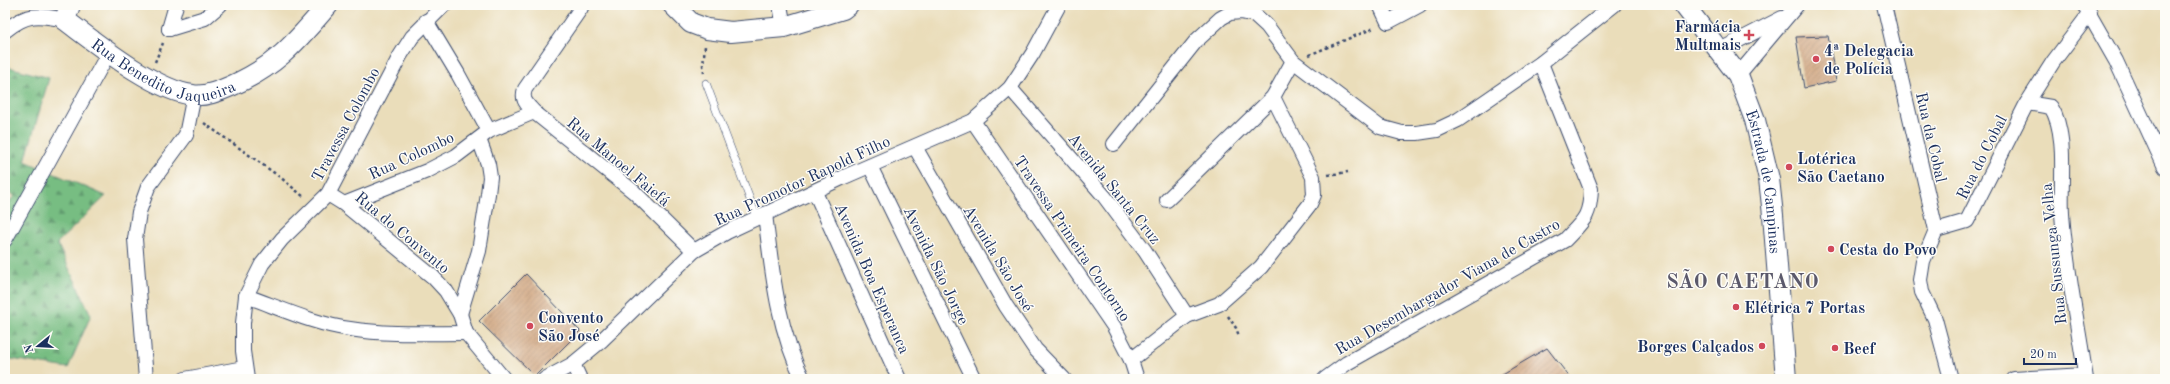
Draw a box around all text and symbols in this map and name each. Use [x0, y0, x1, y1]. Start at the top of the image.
place label: Farmácia Multmais [1674, 20, 1741, 54]
marker: Farmácia Multmais [1744, 30, 1754, 40]
street label: Rua Benedito Jaqueira [88, 37, 238, 105]
place label: 4ª Delegacia de Polícia [1824, 44, 1914, 78]
marker: 4ª Delegacia de Polícia [1811, 54, 1821, 64]
street label: Travessa Colombo [310, 65, 384, 185]
street label: Rua da Cobal [1912, 91, 1948, 184]
street label: Estrada de Campinas [1742, 108, 1782, 255]
street label: Rua do Cobal [1955, 113, 2011, 203]
street label: Rua Manoel Faiefá [563, 115, 672, 210]
street label: Rua Colombo [367, 130, 457, 184]
street label: Avenida Santa Cruz [1064, 131, 1163, 248]
street label: Rua Promotor Rapold Filho [713, 134, 893, 230]
place label: Lotérica São Caetano [1797, 152, 1885, 186]
street label: Travessa Primeira Contorno [1010, 153, 1133, 325]
marker: Lotérica São Caetano [1784, 162, 1794, 172]
street label: Rua Sussunga Velha [2040, 182, 2070, 325]
street label: Rua do Convento [351, 190, 452, 278]
street label: Avenida Boa Esperanca [831, 201, 912, 357]
street label: Avenida São José [959, 203, 1035, 315]
street label: Avenida São Jorge [900, 204, 971, 328]
street label: Rua Desembargador Viana de Castro [1333, 217, 1563, 359]
place label: Cesta do Povo [1839, 243, 1937, 259]
marker: Cesta do Povo [1826, 244, 1836, 254]
district label: SÃO CAETANO [1666, 268, 1820, 293]
place label: Elétrica 7 Portas [1744, 301, 1865, 317]
marker: Elétrica 7 Portas [1731, 302, 1741, 312]
place label: Convento São José [538, 311, 603, 345]
marker: Convento São José [525, 321, 535, 331]
north arrow [18, 326, 58, 366]
place label: Borges Calçados [1637, 340, 1754, 356]
scale bar [2024, 340, 2076, 366]
marker: Borges Calçados [1757, 341, 1767, 351]
text: N [23, 342, 36, 354]
place label: Beef [1843, 342, 1876, 358]
marker: Beef [1830, 343, 1840, 353]
text: 20 m [2030, 349, 2057, 361]

